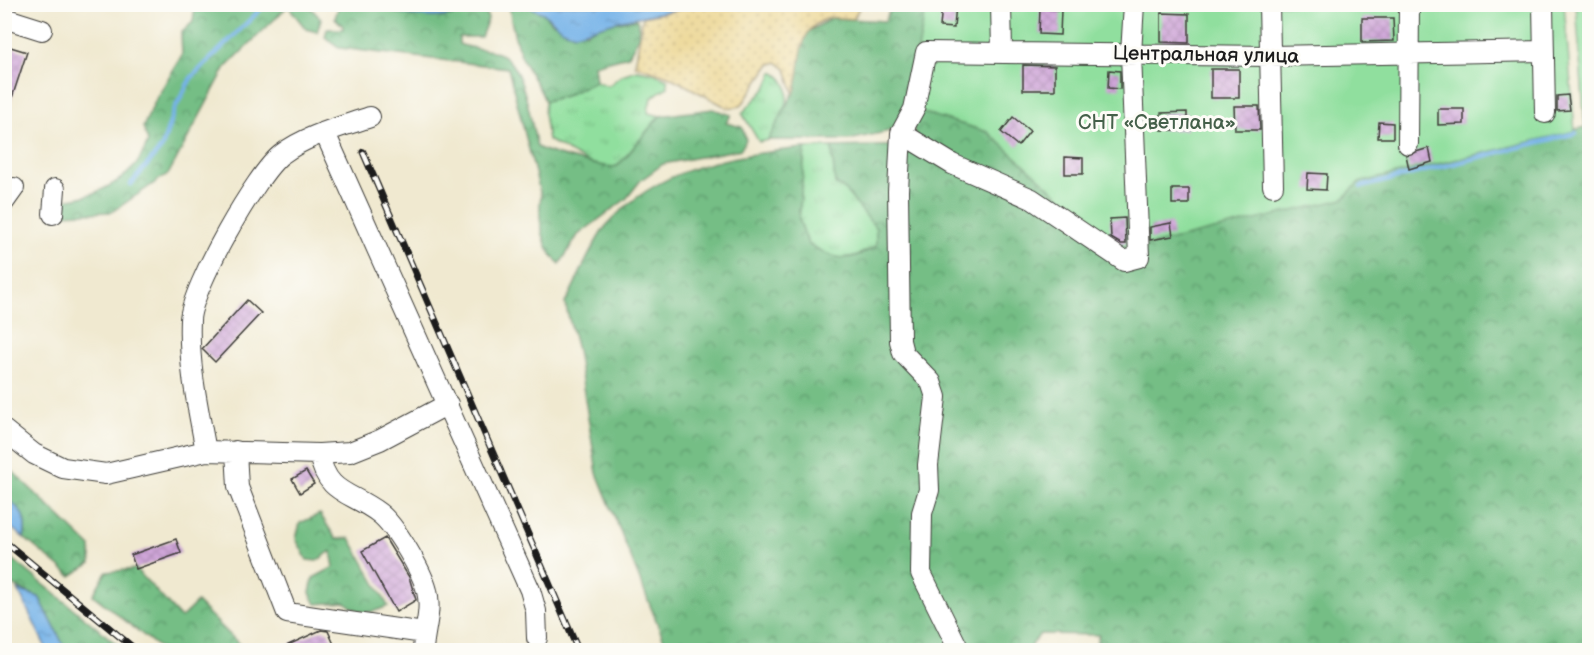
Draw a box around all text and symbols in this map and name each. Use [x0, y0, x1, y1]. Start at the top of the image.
street label: Центральная улица [1113, 41, 1300, 69]
park label: СНТ «Светлана» [1078, 111, 1236, 135]

